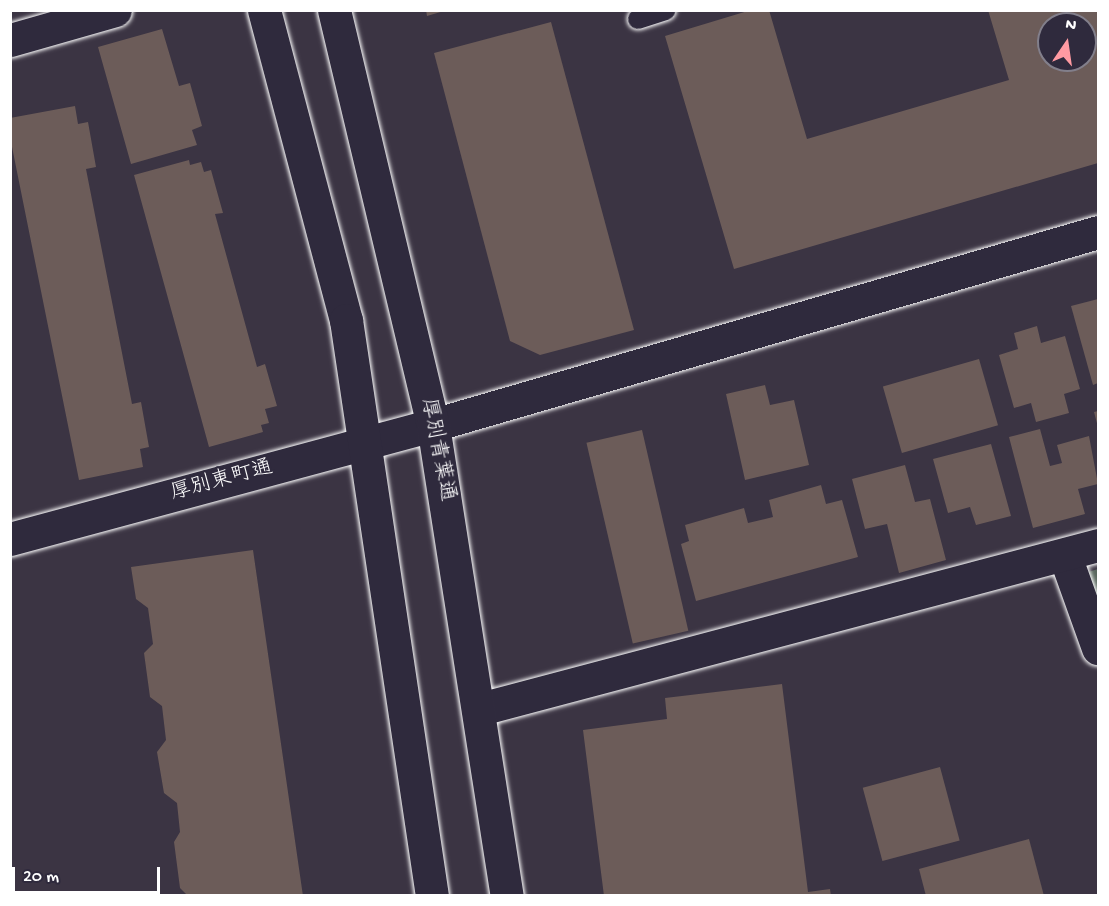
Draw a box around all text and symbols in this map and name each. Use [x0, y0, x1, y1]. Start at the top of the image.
north arrow [1037, 12, 1097, 72]
text: N [1063, 15, 1078, 36]
street label: 厚別青葉通 [414, 396, 458, 504]
street label: 厚別東町通 [168, 456, 276, 508]
scale bar [15, 855, 164, 893]
text: 20 m [23, 867, 59, 888]

